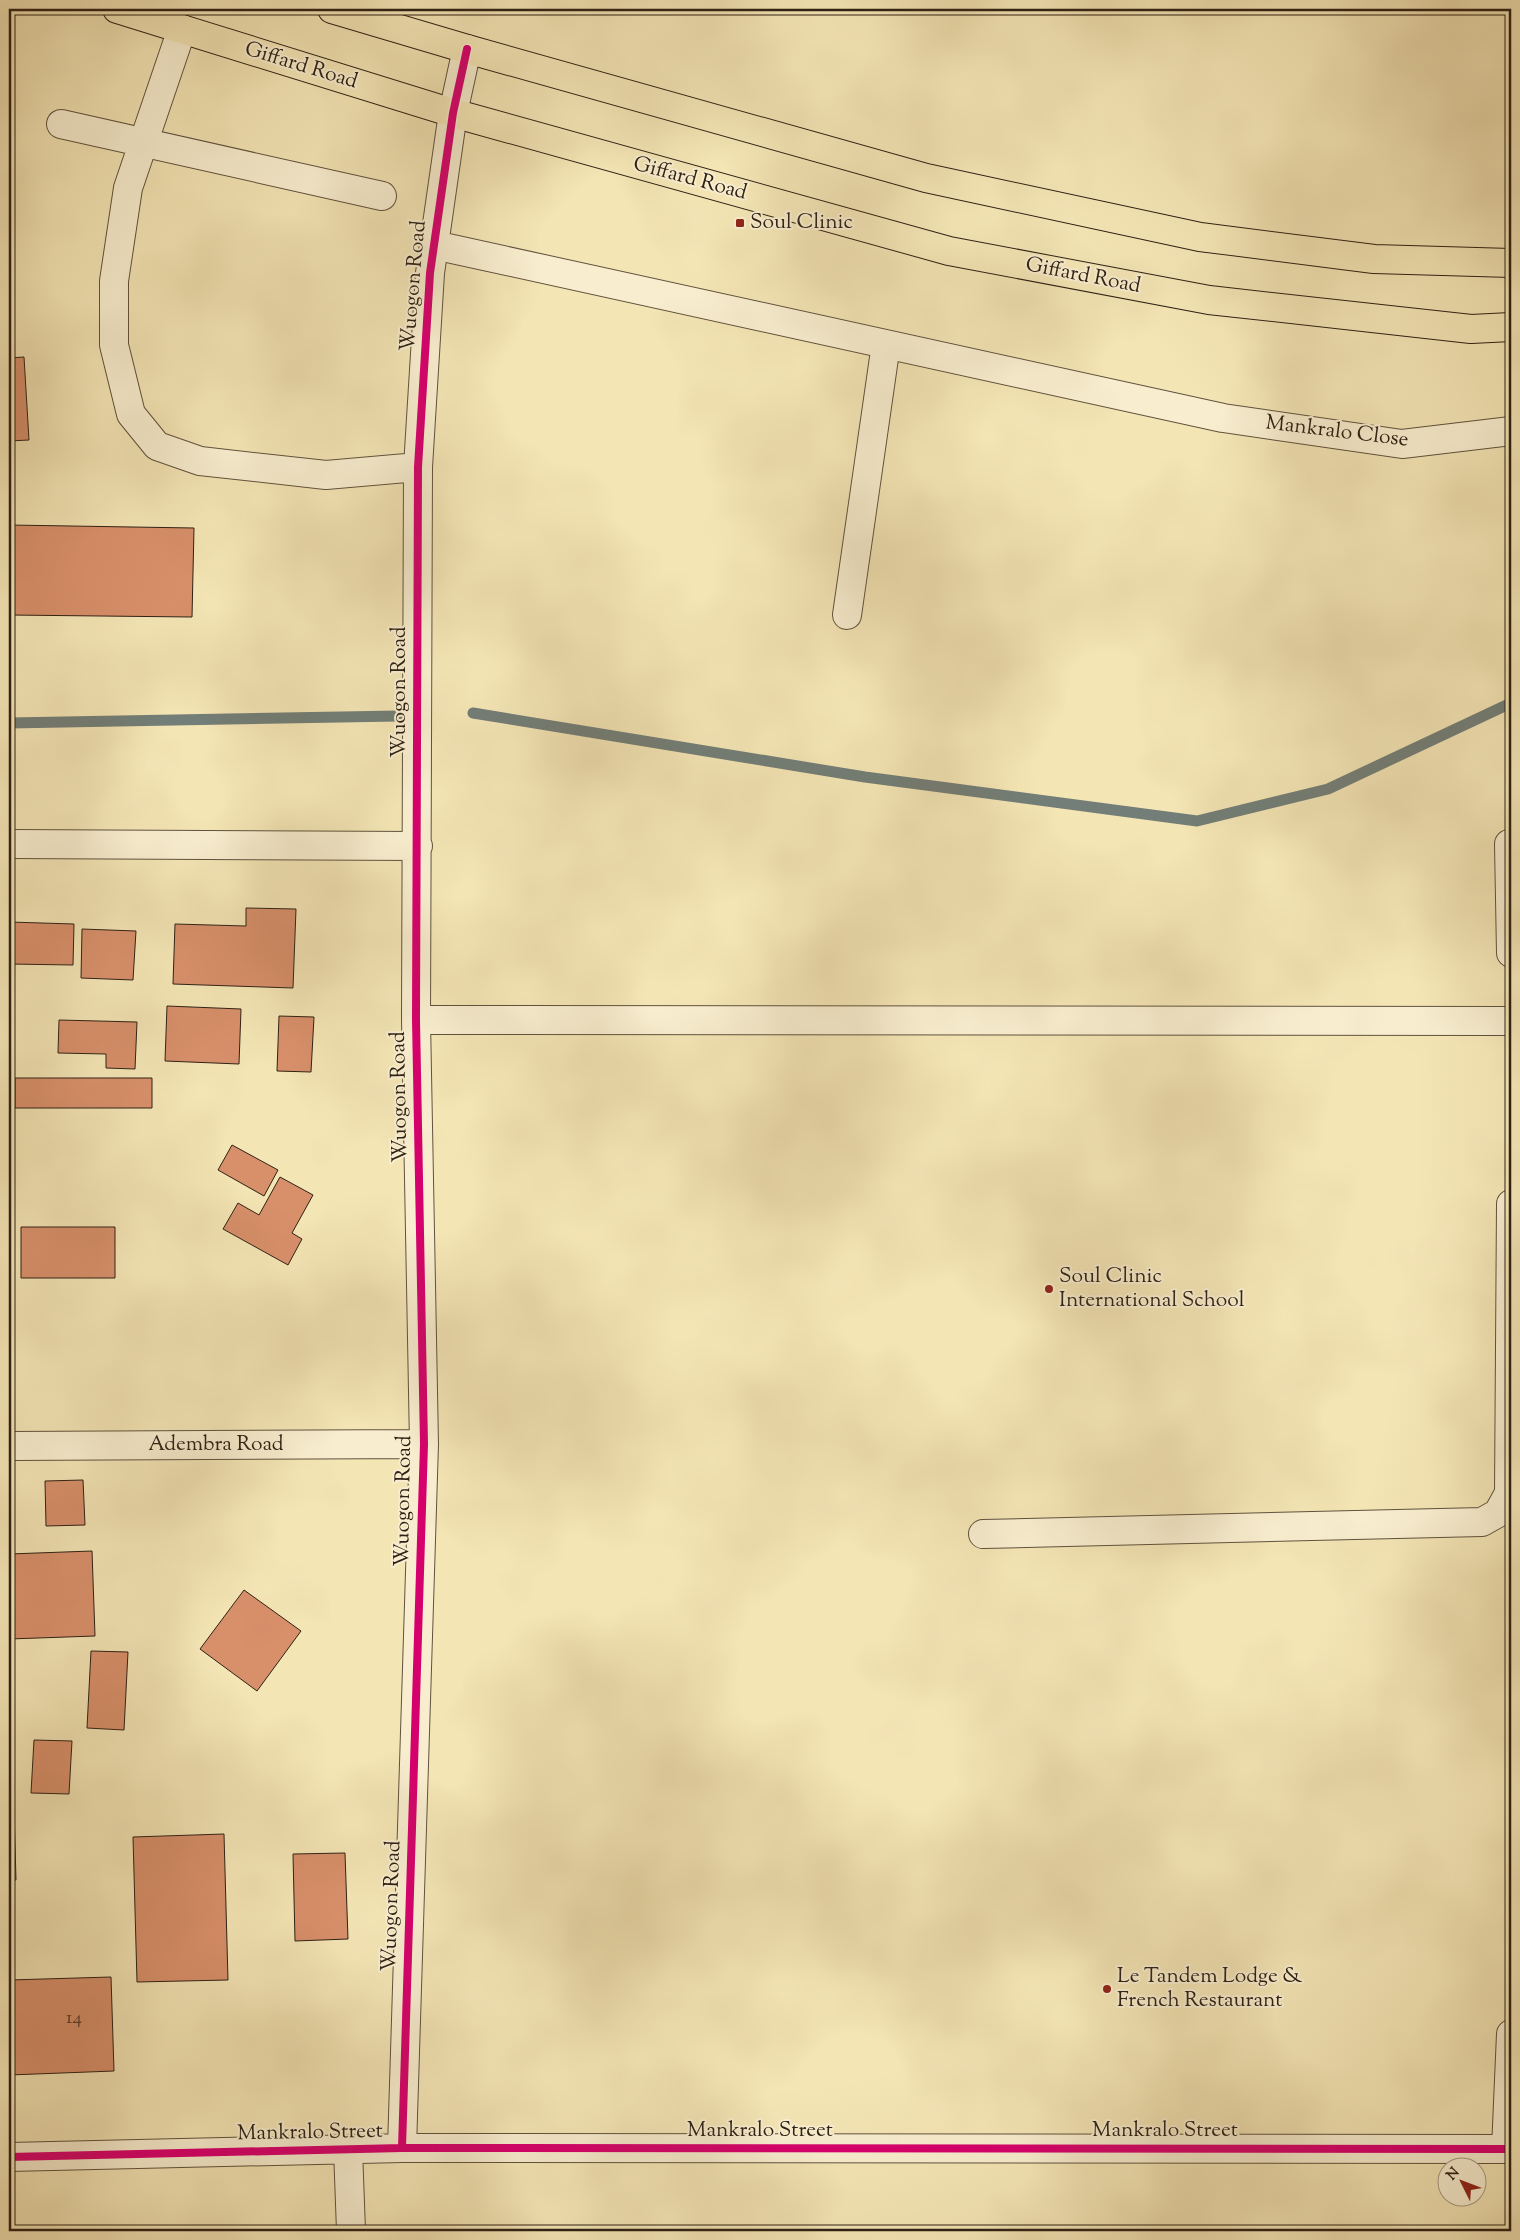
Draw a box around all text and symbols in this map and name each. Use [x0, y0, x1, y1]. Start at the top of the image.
street label: Giffard Road [241, 35, 361, 97]
street label: Giffard Road [630, 149, 750, 209]
place label: Soul Clinic [750, 208, 853, 238]
marker: Soul Clinic [734, 217, 746, 229]
street label: Wuogon Road [393, 219, 435, 353]
street label: Giffard Road [1023, 250, 1143, 302]
street label: Mankralo Close [1264, 408, 1410, 456]
street label: Wuogon Road [385, 626, 415, 758]
street label: Wuogon Road [384, 1031, 416, 1163]
place label: Soul Clinic International School [1059, 1262, 1245, 1316]
marker: Soul Clinic International School [1043, 1283, 1055, 1295]
street label: Adembra Road [148, 1430, 284, 1460]
street label: Wuogon Road [388, 1435, 420, 1567]
street label: Wuogon Road [375, 1840, 409, 1972]
place label: Le Tandem Lodge & French Restaurant [1117, 1962, 1302, 2016]
marker: Le Tandem Lodge & French Restaurant [1101, 1983, 1113, 1995]
house number: 14 [66, 2005, 82, 2032]
street label: Mankralo Street [687, 2116, 833, 2146]
street label: Mankralo Street [1092, 2116, 1238, 2146]
street label: Mankralo Street [237, 2117, 383, 2149]
north arrow [1438, 2158, 1488, 2208]
text: N [1443, 2164, 1465, 2185]

